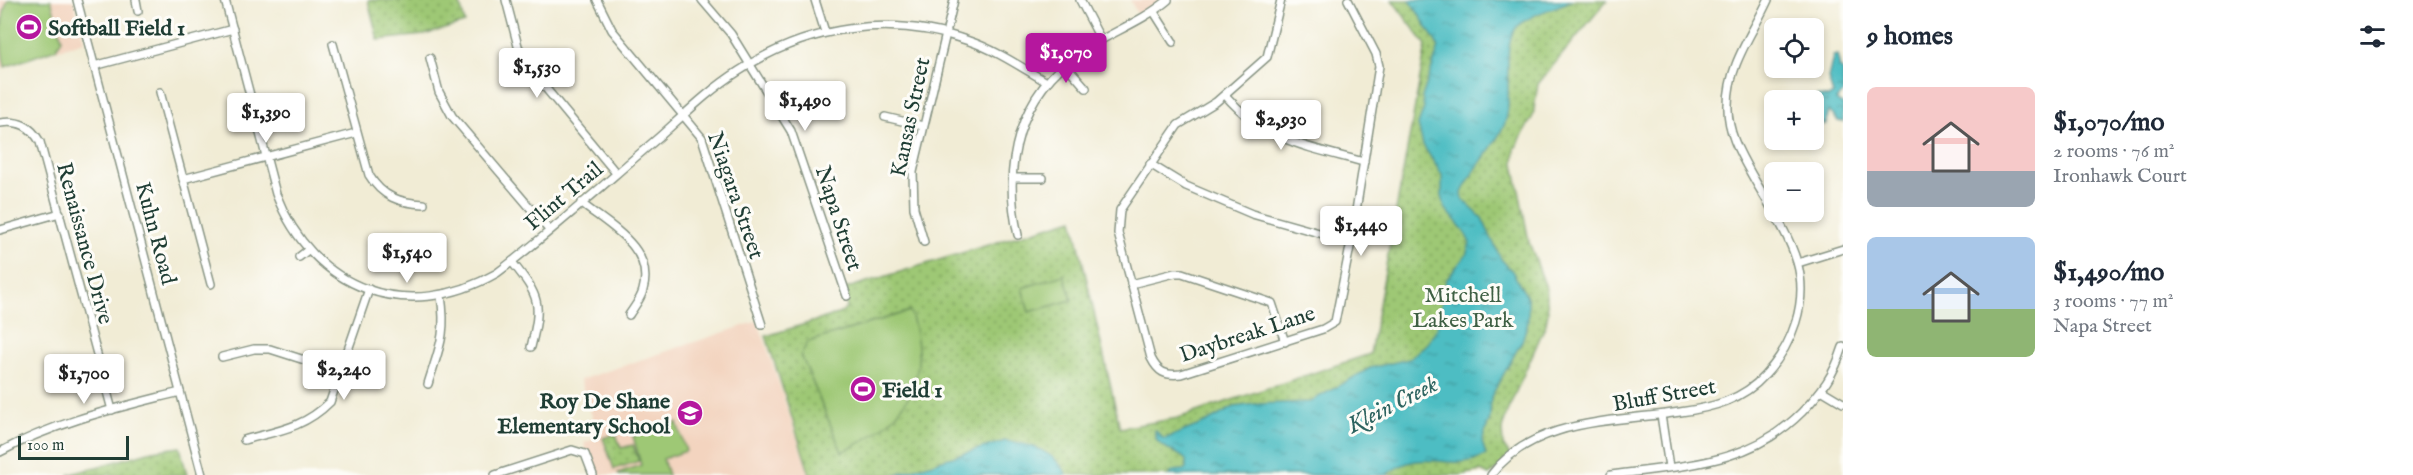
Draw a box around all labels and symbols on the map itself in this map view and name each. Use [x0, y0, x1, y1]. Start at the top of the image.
sports icon: Softball Field 1 [14, 12, 44, 42]
place label: Softball Field 1 [48, 15, 185, 43]
pin: $1,070 [1017, 33, 1115, 84]
pin: $1,530 [488, 48, 586, 99]
street label: Kansas Street [885, 55, 937, 180]
pin: $1,490 [756, 81, 854, 132]
pin: $1,390 [217, 93, 315, 144]
pin: $2,930 [1232, 100, 1330, 151]
street label: Niagara Street [700, 128, 770, 263]
street label: Flint Trail [519, 156, 609, 237]
street label: Renaissance Drive [49, 160, 119, 327]
street label: Napa Street [808, 163, 868, 275]
street label: Kuhn Road [128, 179, 182, 288]
pin: $1,440 [1312, 206, 1410, 257]
pin: $1,540 [358, 233, 456, 284]
park label: Mitchell Lakes Park [1412, 282, 1514, 335]
street label: Daybreak Lane [1176, 300, 1319, 370]
pin: $2,240 [295, 350, 393, 401]
pin: $1,700 [35, 354, 133, 405]
water label: Klein Creek [1341, 369, 1444, 442]
street label: Bluff Street [1610, 373, 1719, 419]
sports icon: Field 1 [848, 374, 878, 404]
place label: Field 1 [882, 377, 943, 405]
place label: Roy De Shane Elementary School [497, 388, 671, 441]
school or university icon: Roy De Shane Elementary School [675, 398, 705, 428]
scale bar [18, 433, 129, 460]

